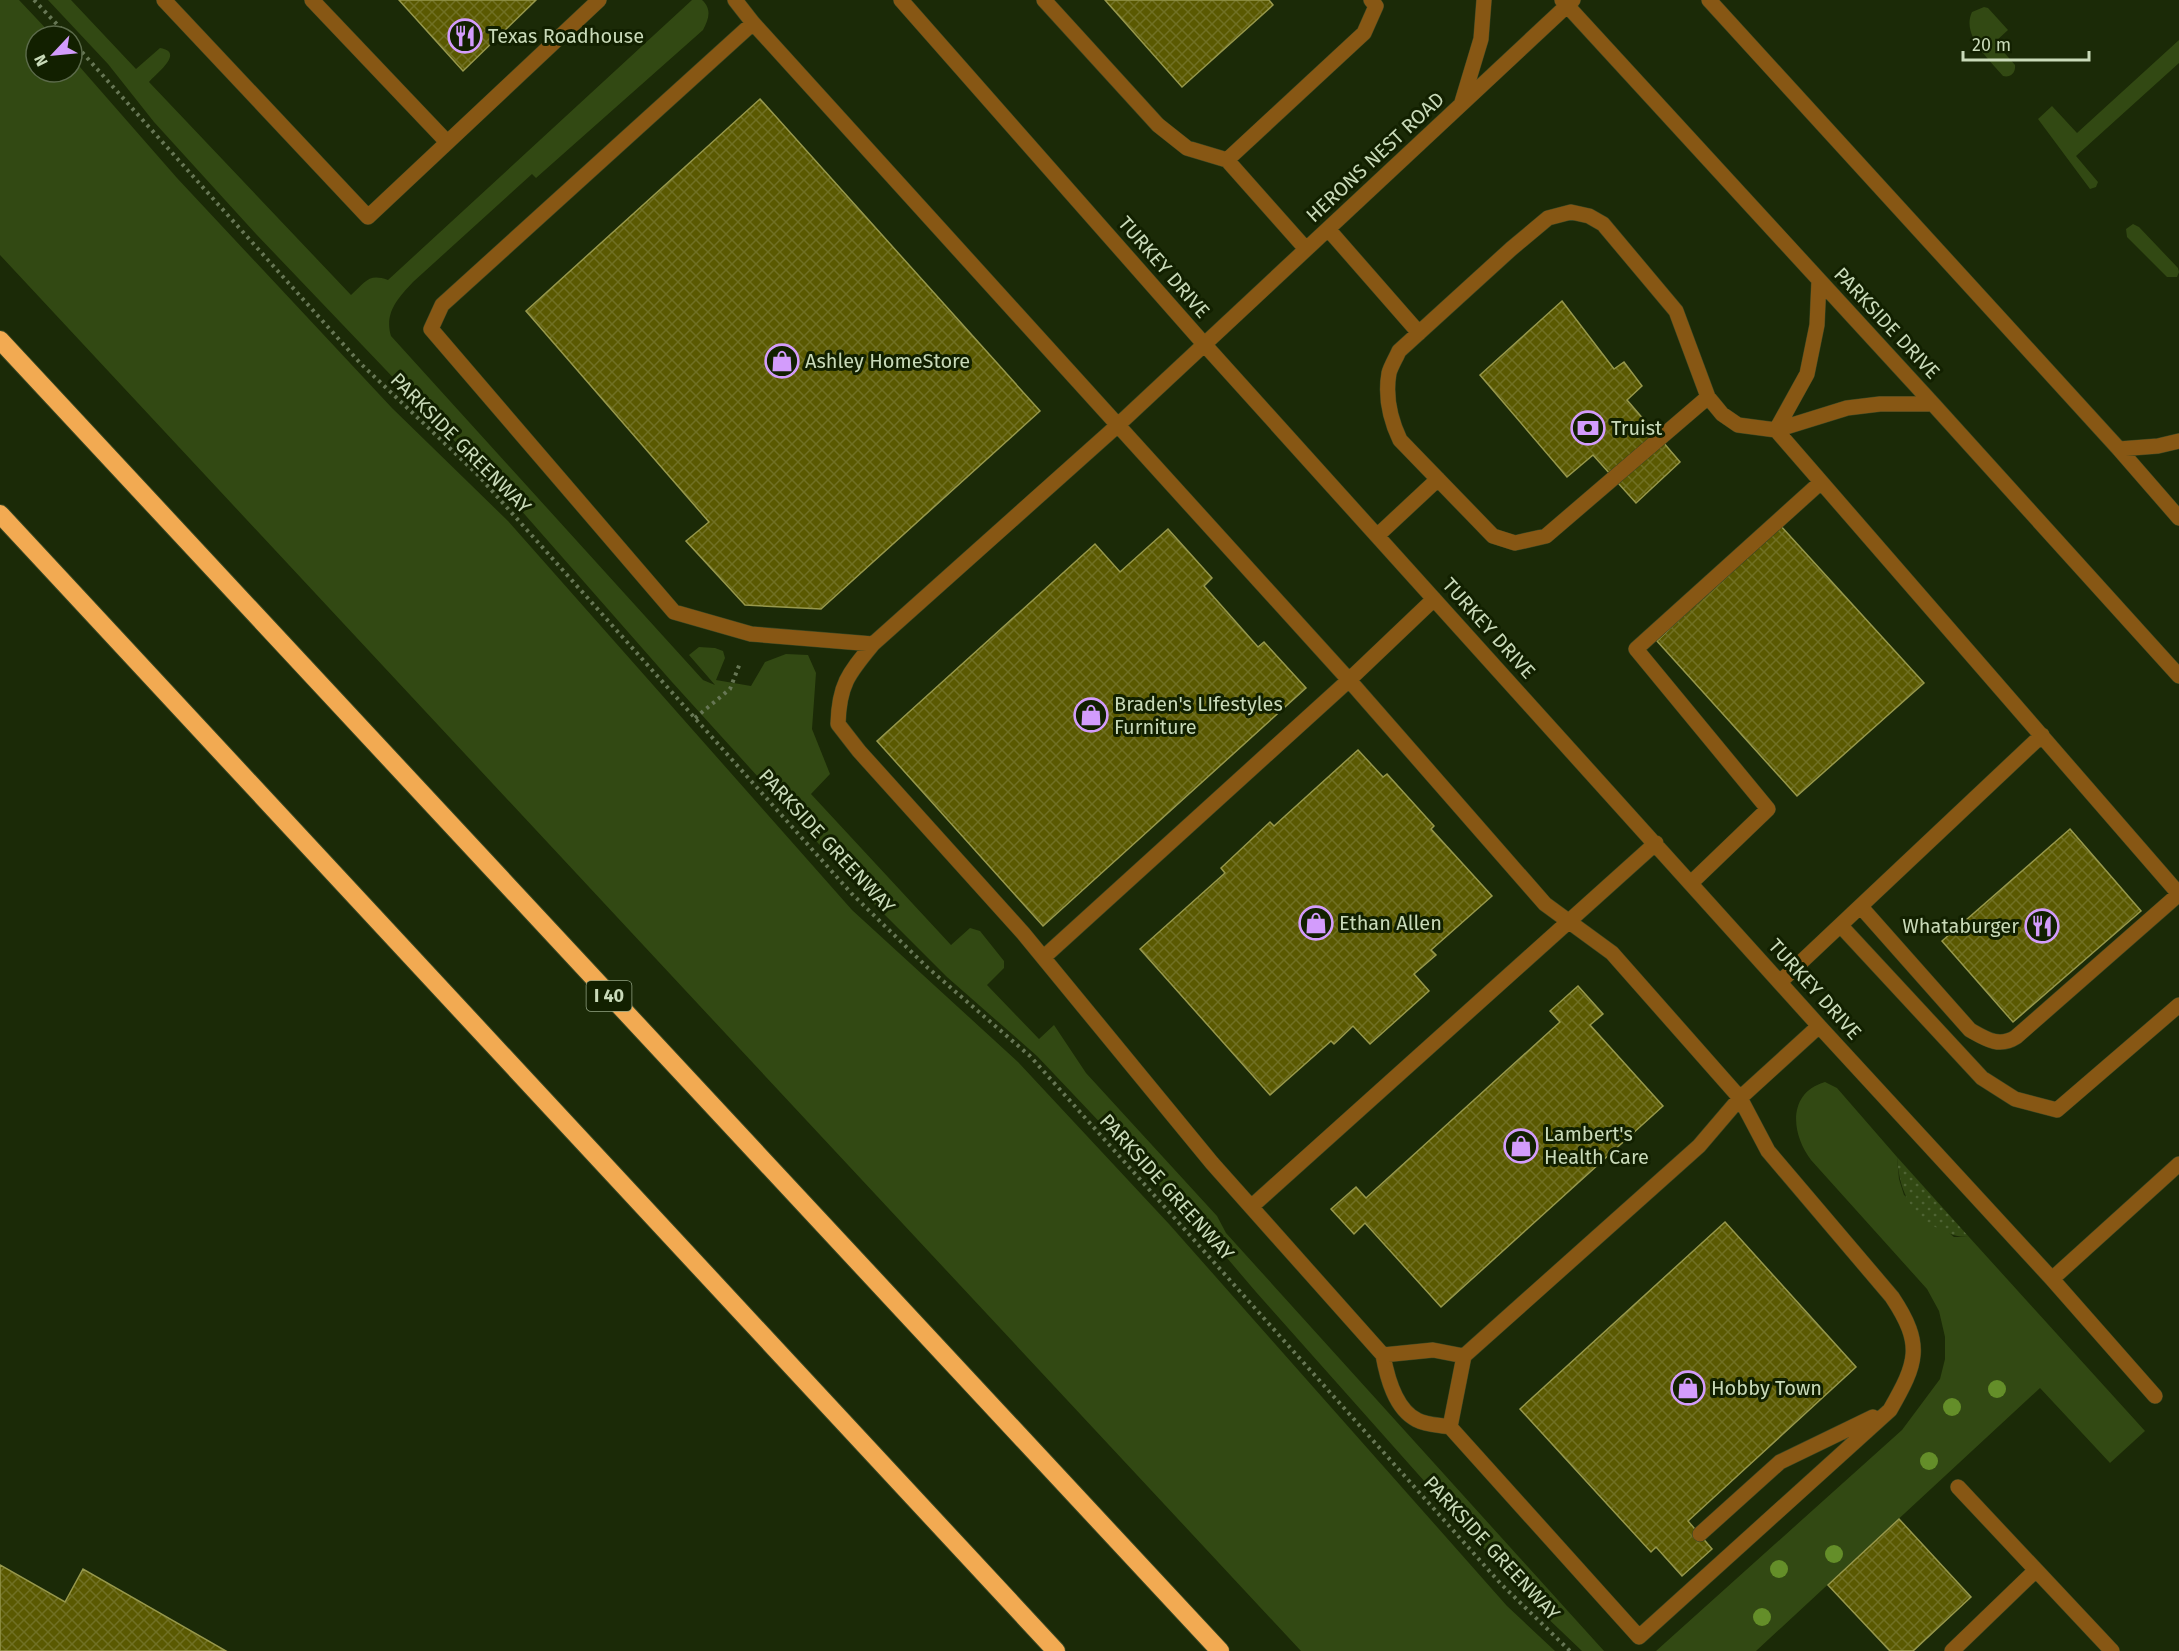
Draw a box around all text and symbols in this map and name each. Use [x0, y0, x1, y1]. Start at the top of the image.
restaurant icon: Texas Roadhouse [447, 18, 483, 54]
north arrow [24, 24, 84, 84]
place label: Texas Roadhouse [488, 24, 644, 48]
scale bar [1963, 24, 2089, 62]
text: 20 m [1972, 34, 2011, 56]
text: N [30, 51, 52, 69]
street label: HERONS NEST ROAD [1301, 87, 1449, 227]
street label: TURKEY DRIVE [1113, 211, 1215, 323]
street label: PARKSIDE DRIVE [1829, 262, 1945, 384]
shop icon: Ashley HomeStore [764, 343, 800, 379]
place label: Ashley HomeStore [805, 349, 970, 373]
street label: PARKSIDE GREENWAY [386, 368, 536, 518]
bank icon: Truist [1570, 410, 1606, 446]
place label: Truist [1611, 416, 1663, 440]
street label: TURKEY DRIVE [1438, 573, 1540, 683]
place label: Braden's LIfestyles Furniture [1114, 692, 1283, 739]
shop icon: Braden's LIfestyles Furniture [1073, 697, 1109, 733]
street label: PARKSIDE GREENWAY [754, 764, 900, 918]
shop icon: Ethan Allen [1298, 905, 1334, 941]
restaurant icon: Whataburger [2024, 908, 2060, 944]
place label: Ethan Allen [1339, 911, 1442, 935]
place label: Whataburger [1902, 914, 2019, 938]
street label: TURKEY DRIVE [1764, 934, 1866, 1044]
road number: I 40 [586, 981, 632, 1011]
street label: PARKSIDE GREENWAY [1095, 1109, 1239, 1265]
place label: Lambert's Health Care [1544, 1122, 1649, 1169]
shop icon: Lambert's Health Care [1503, 1128, 1539, 1164]
shop icon: Hobby Town [1670, 1370, 1706, 1406]
place label: Hobby Town [1711, 1376, 1822, 1400]
street label: PARKSIDE GREENWAY [1419, 1471, 1565, 1625]

